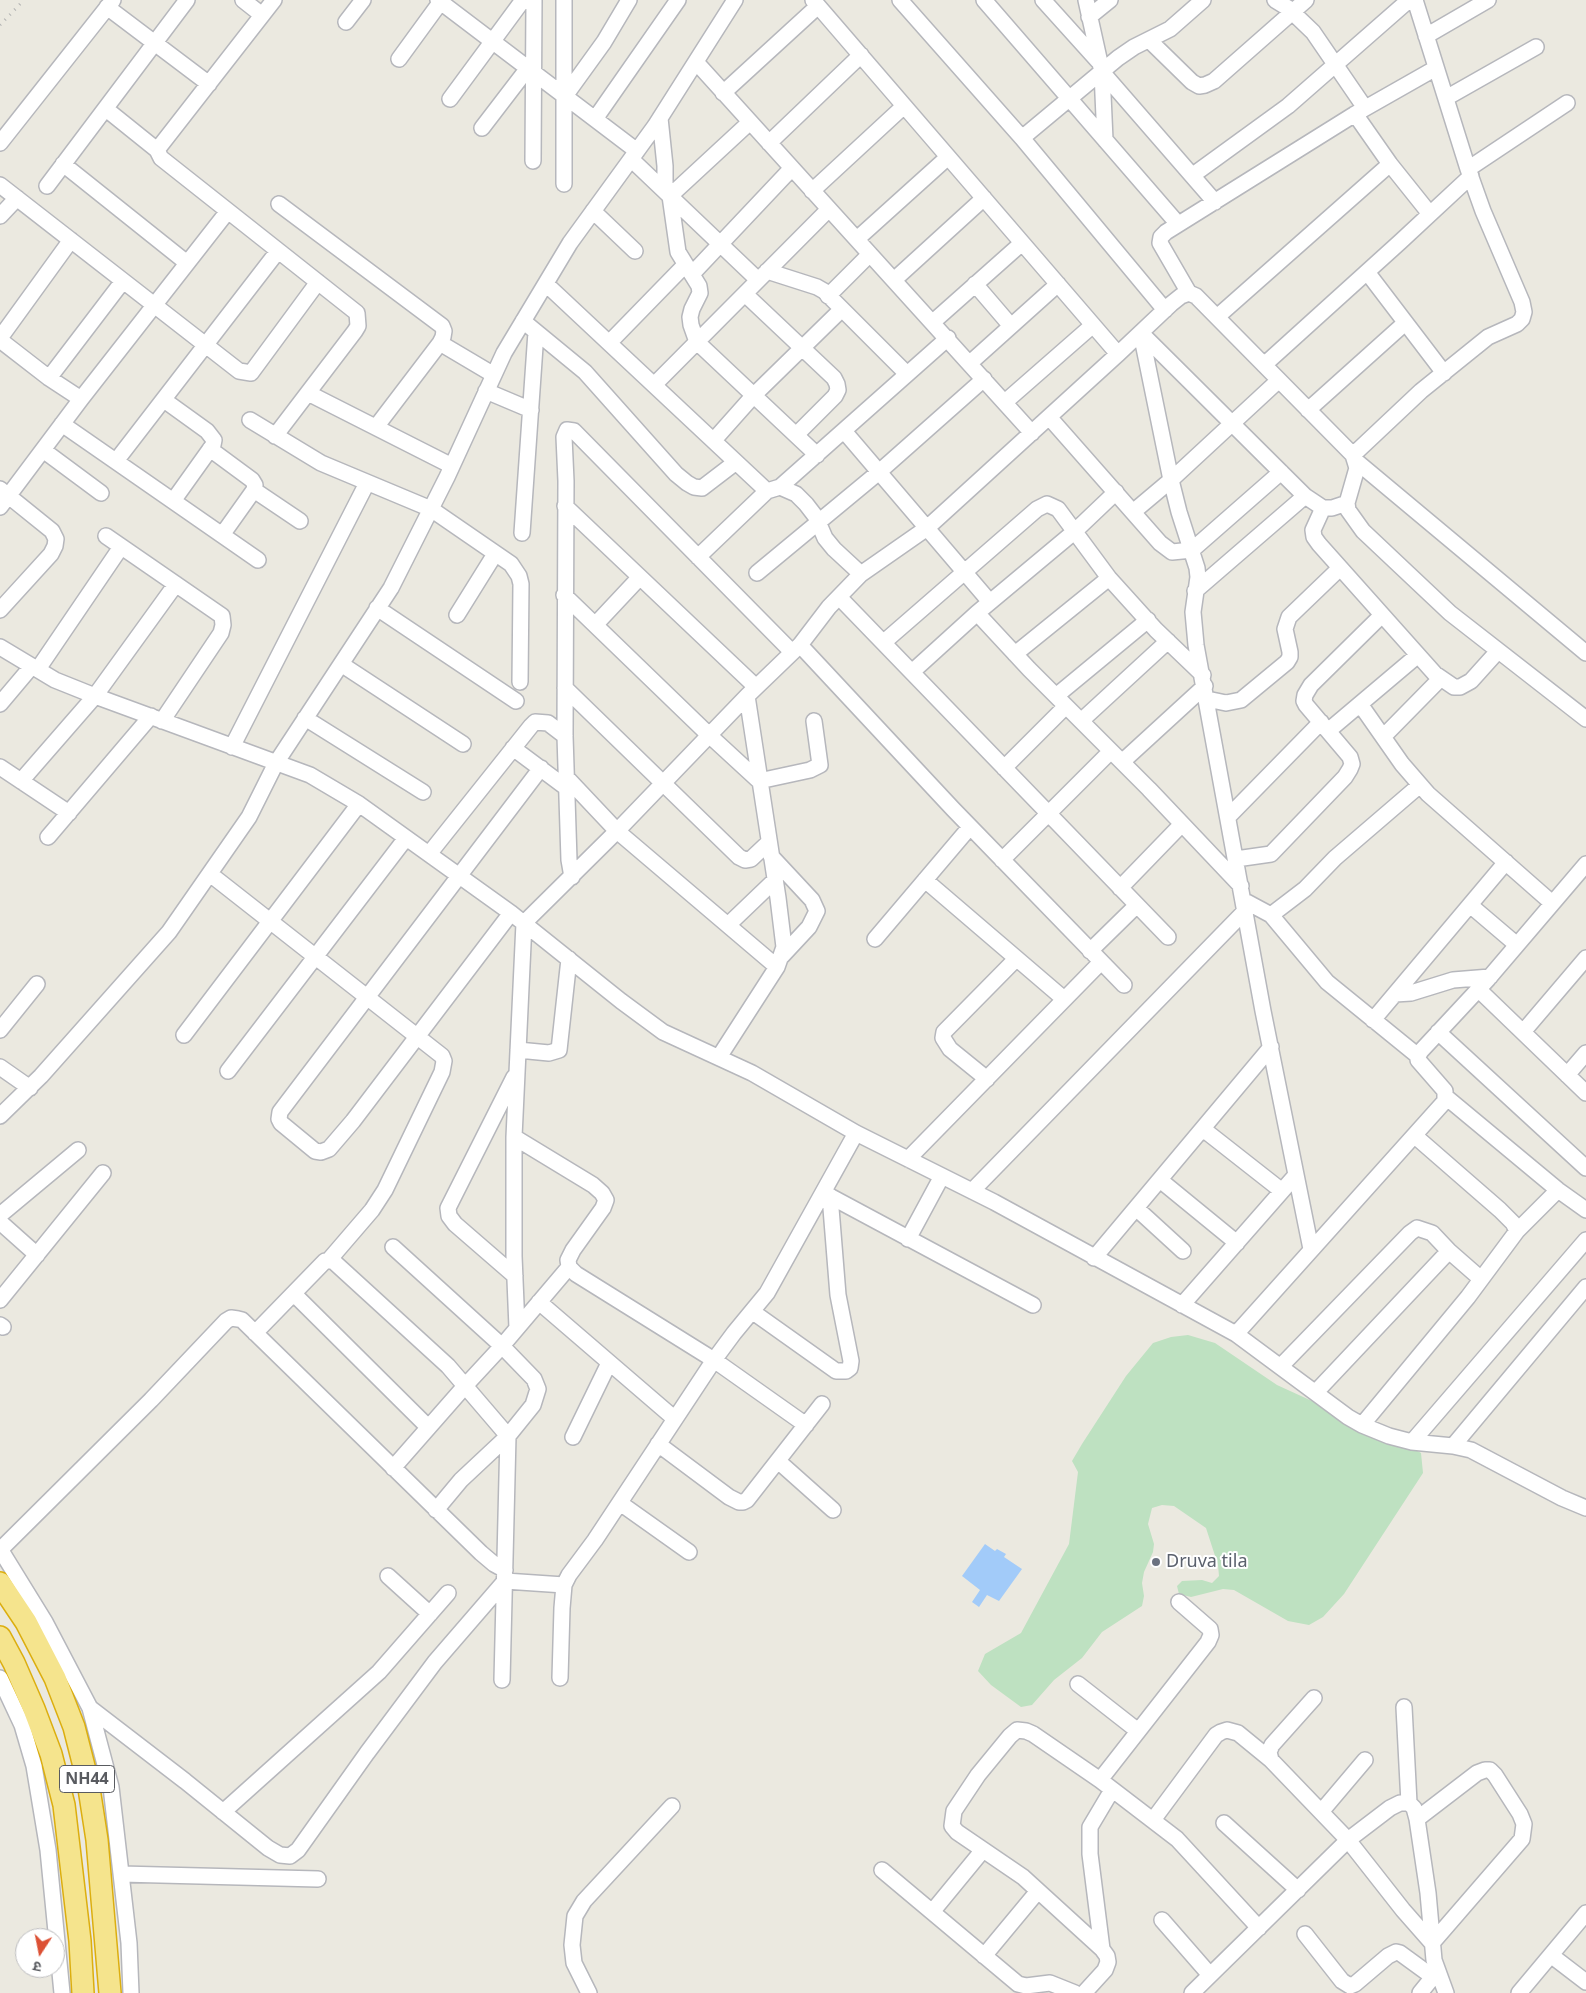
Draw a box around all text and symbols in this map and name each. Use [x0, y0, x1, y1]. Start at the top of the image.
place label: Druva tila [1166, 1551, 1248, 1573]
marker: Druva tila [1150, 1556, 1162, 1568]
road number: NH44 [59, 1766, 114, 1792]
north arrow [15, 1928, 65, 1978]
text: उ [31, 1957, 43, 1977]

